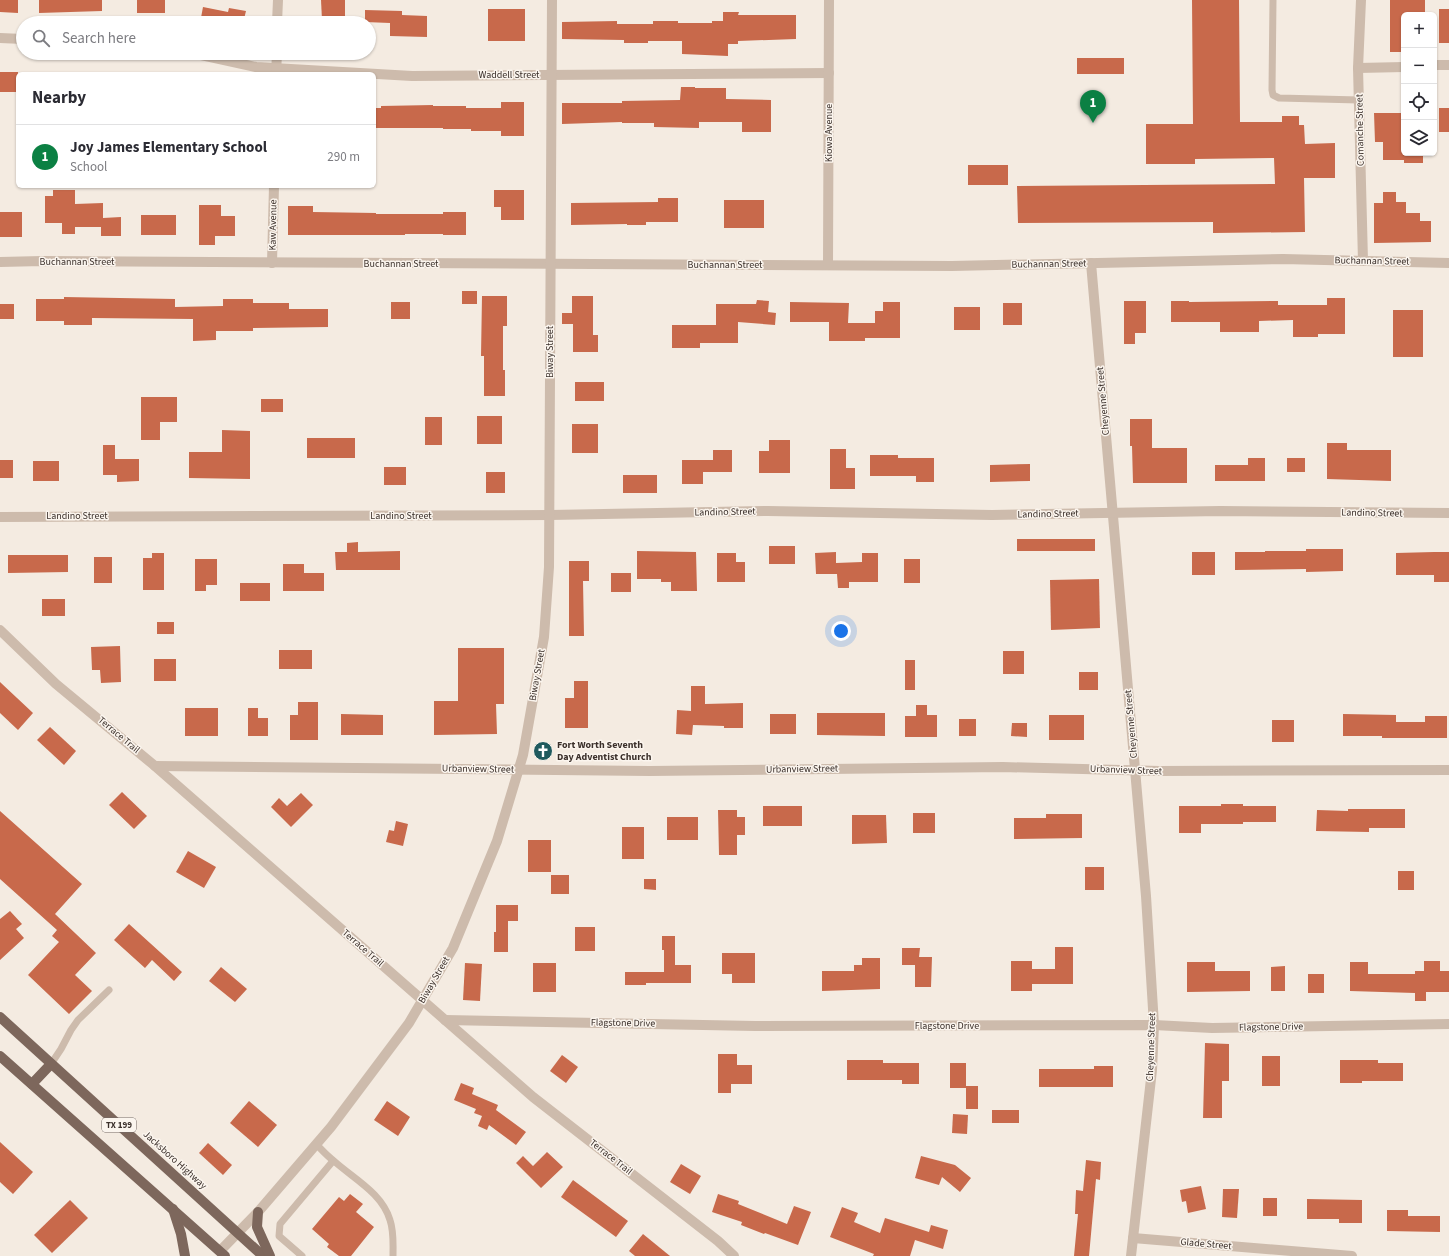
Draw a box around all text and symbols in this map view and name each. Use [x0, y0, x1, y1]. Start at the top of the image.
map controls [1401, 12, 1437, 156]
button: + [1401, 12, 1437, 48]
search box [16, 16, 376, 60]
icon: search [30, 27, 52, 49]
text: Search here [62, 28, 136, 49]
button: − [1401, 48, 1437, 84]
street label: Waddell Street [479, 68, 540, 82]
button: locate [1401, 84, 1437, 120]
text: Nearby [32, 86, 86, 110]
pin: 1 [1080, 90, 1106, 123]
street label: Comanche Street [1352, 93, 1368, 166]
street label: Kiowa Avenue [822, 104, 836, 162]
button: layers [1401, 120, 1437, 156]
text: Joy James Elementary School [70, 137, 267, 158]
text: 1 [42, 148, 48, 166]
text: 290 m [327, 148, 360, 166]
text: School [70, 158, 107, 176]
street label: Kaw Avenue [266, 199, 280, 251]
street label: Buchannan Street [1334, 253, 1410, 269]
street label: Buchannan Street [40, 255, 115, 269]
street label: Buchannan Street [1011, 256, 1087, 272]
street label: Buchannan Street [364, 257, 439, 271]
street label: Buchannan Street [688, 258, 763, 272]
street label: Biway Street [543, 325, 557, 378]
street label: Cheyenne Street [1093, 366, 1113, 436]
street label: Landino Street [694, 504, 756, 520]
street label: Landino Street [1341, 505, 1403, 521]
street label: Landino Street [1017, 506, 1079, 522]
street label: Landino Street [46, 509, 108, 523]
street label: Landino Street [370, 509, 432, 523]
your location [831, 621, 851, 641]
street label: Biway Street [526, 647, 549, 702]
street label: Cheyenne Street [1121, 689, 1141, 759]
street label: Terrace Trail [95, 713, 143, 757]
place label: Fort Worth Seventh Day Adventist Church [557, 738, 652, 764]
church icon: Fort Worth Seventh Day Adventist Church [532, 740, 554, 762]
street label: Urbanview Street [442, 761, 515, 777]
street label: Urbanview Street [766, 761, 839, 777]
street label: Urbanview Street [1090, 762, 1163, 778]
street label: Terrace Trail [339, 926, 387, 970]
street label: Biway Street [415, 953, 453, 1006]
street label: Cheyenne Street [1143, 1012, 1159, 1082]
street label: Flagstone Drive [591, 1015, 655, 1031]
street label: Flagstone Drive [915, 1019, 979, 1033]
street label: Flagstone Drive [1239, 1019, 1303, 1035]
road number: TX 199 [102, 1118, 136, 1132]
street label: Jacksboro Highway [140, 1128, 210, 1193]
street label: Terrace Trail [587, 1136, 636, 1178]
street label: Glade Street [1180, 1235, 1233, 1253]

